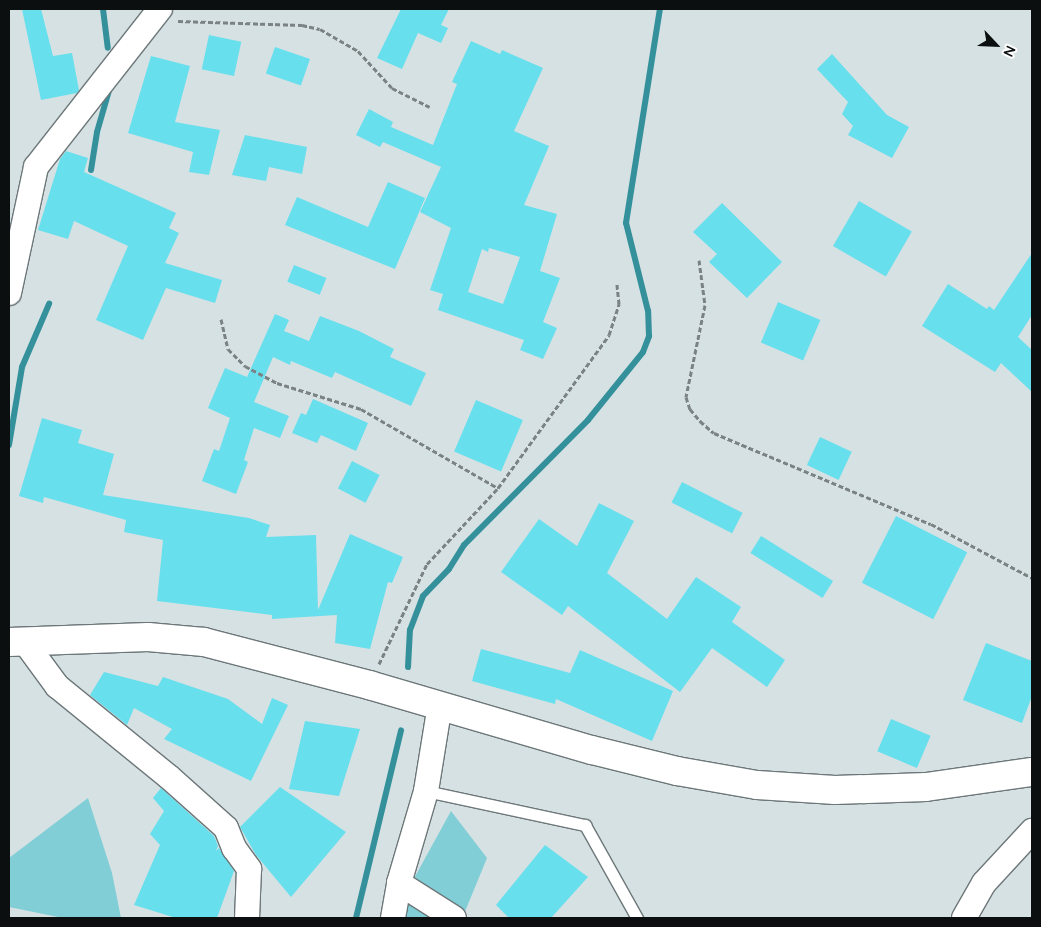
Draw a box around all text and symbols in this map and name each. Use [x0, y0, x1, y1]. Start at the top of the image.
north arrow [971, 20, 1021, 70]
text: N [999, 43, 1020, 60]

